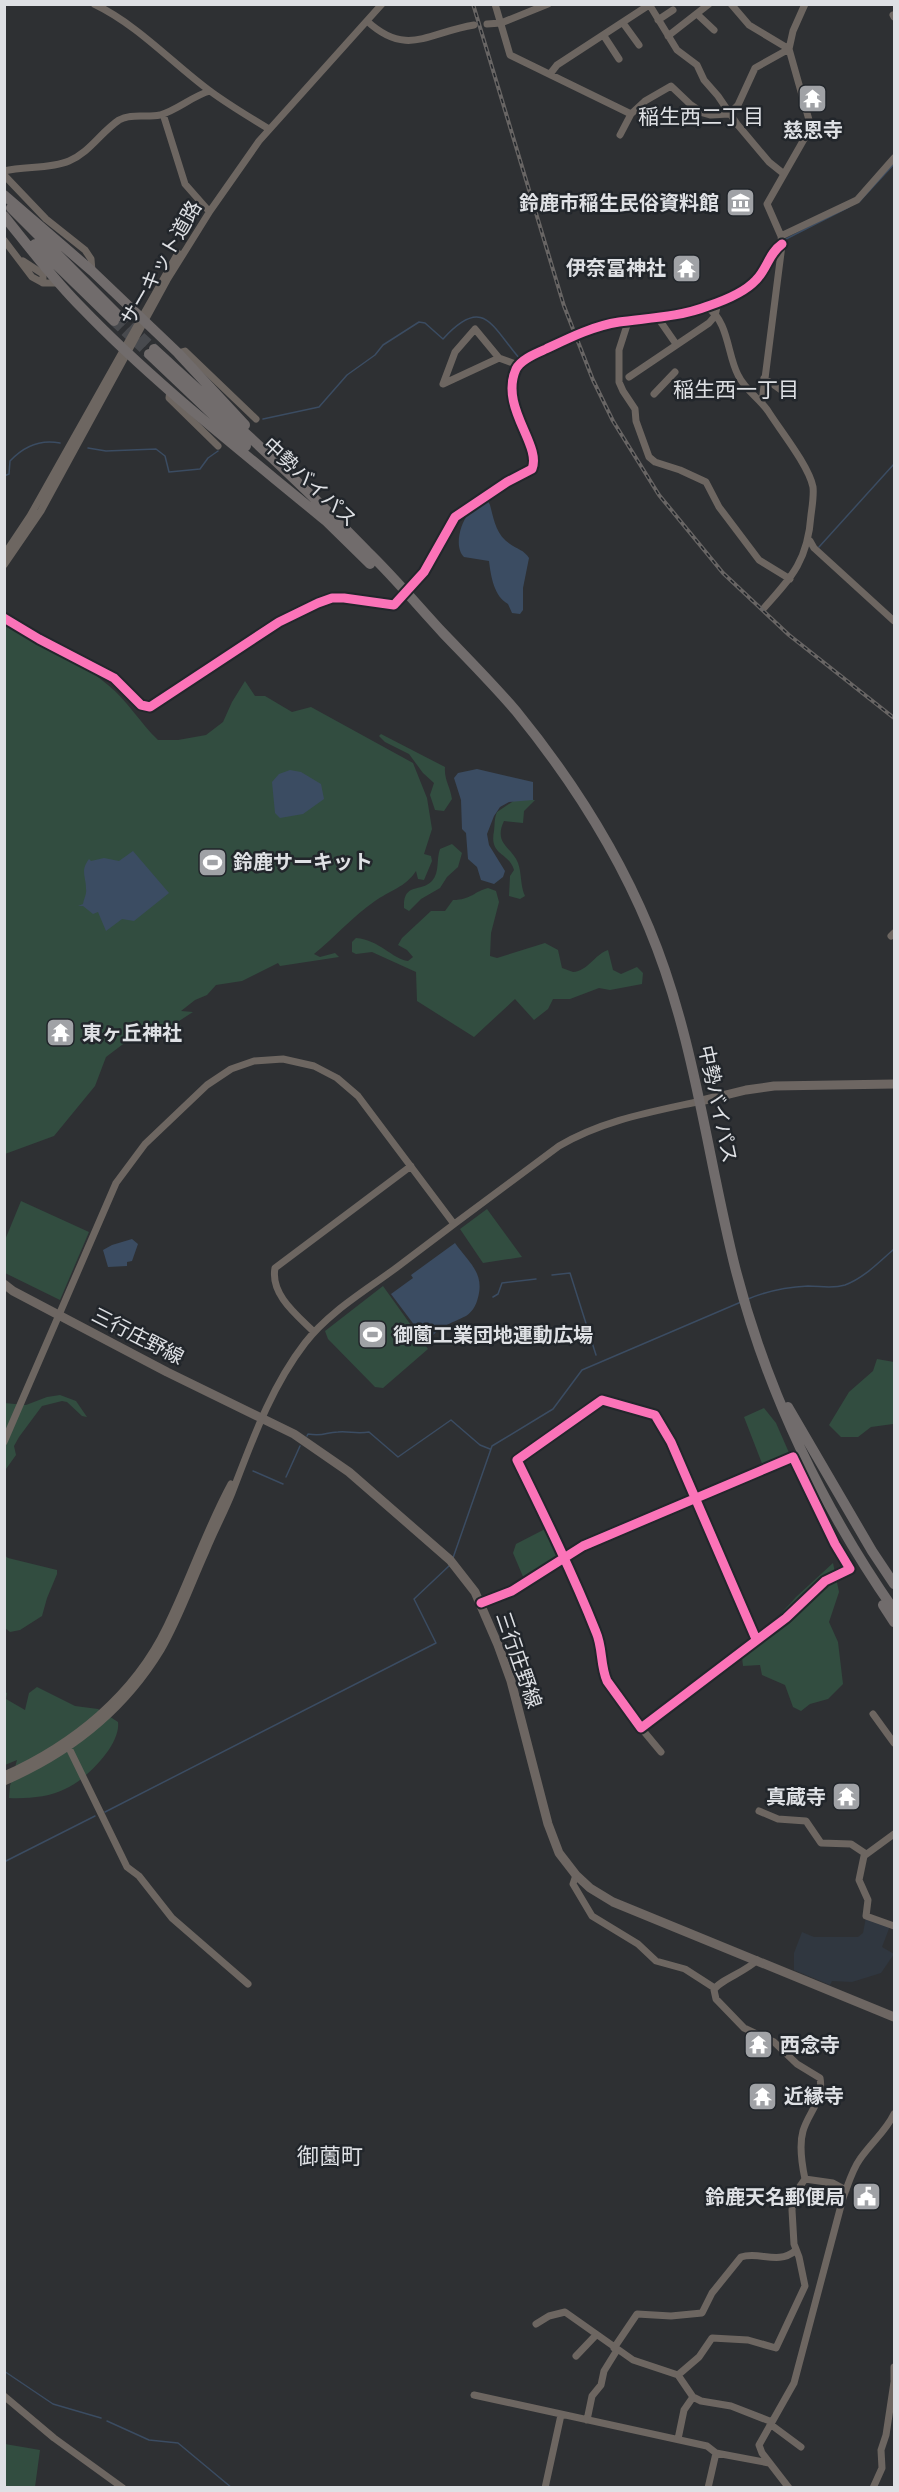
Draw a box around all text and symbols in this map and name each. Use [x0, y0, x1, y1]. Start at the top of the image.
temple icon: 慈恩寺 [797, 83, 829, 115]
district label: 稲生西二丁目 [638, 105, 764, 129]
place label: 慈恩寺 [783, 118, 843, 142]
museum icon: 鈴鹿市稲生民俗資料館 [724, 187, 756, 219]
place label: 鈴鹿市稲生民俗資料館 [519, 191, 719, 215]
street label: サーキット道路 [116, 196, 206, 330]
temple icon: 伊奈冨神社 [671, 252, 703, 284]
place label: 伊奈冨神社 [566, 256, 666, 280]
district label: 稲生西一丁目 [673, 378, 799, 402]
street label: 中勢バイパス [258, 432, 362, 532]
sports icon: 鈴鹿サーキット [196, 846, 228, 878]
place label: 鈴鹿サーキット [233, 850, 373, 874]
temple icon: 東ヶ丘神社 [45, 1017, 77, 1049]
place label: 東ヶ丘神社 [82, 1021, 182, 1045]
street label: 中勢バイパス [694, 1043, 742, 1165]
street label: 三行庄野線 [88, 1303, 188, 1369]
sports icon: 御薗工業団地運動広場 [356, 1319, 388, 1351]
place label: 御薗工業団地運動広場 [393, 1323, 593, 1347]
street label: 三行庄野線 [491, 1609, 547, 1711]
temple icon: 真蔵寺 [831, 1781, 863, 1813]
place label: 真蔵寺 [766, 1785, 826, 1809]
temple icon: 西念寺 [743, 2029, 775, 2061]
place label: 西念寺 [780, 2033, 840, 2057]
temple icon: 近縁寺 [747, 2080, 779, 2112]
place label: 近縁寺 [784, 2084, 844, 2108]
district label: 御薗町 [297, 2144, 363, 2169]
public building icon: 鈴鹿天名郵便局 [850, 2181, 882, 2213]
place label: 鈴鹿天名郵便局 [705, 2185, 845, 2209]

